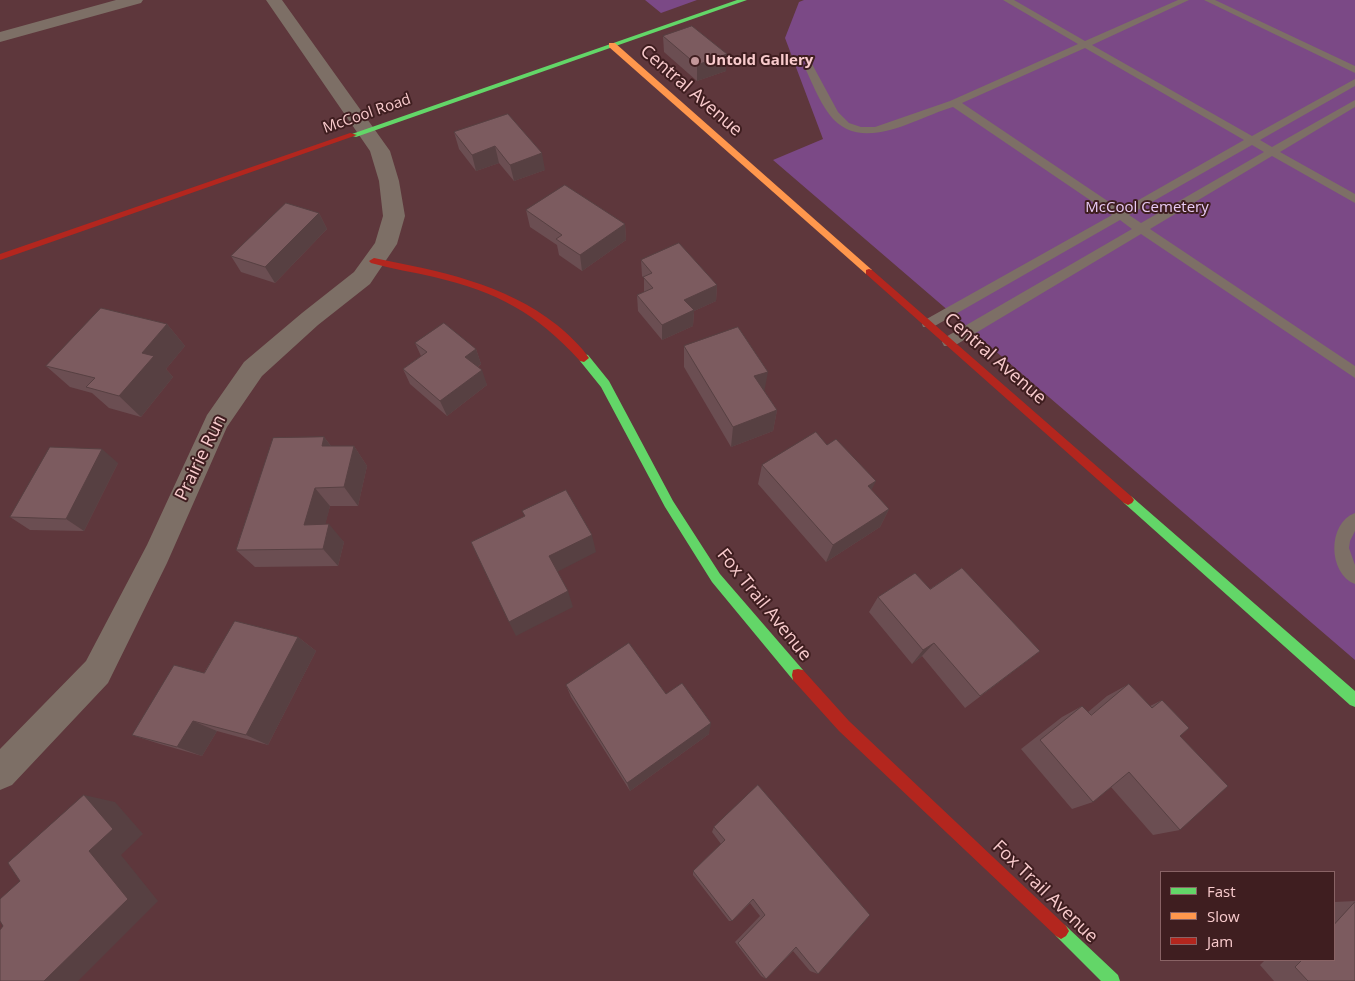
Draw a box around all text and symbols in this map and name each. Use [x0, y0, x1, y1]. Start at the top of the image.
street label: Central Avenue [636, 41, 746, 141]
place label: Untold Gallery [705, 52, 813, 70]
marker: Untold Gallery [689, 55, 701, 67]
street label: McCool Road [321, 91, 413, 137]
park label: McCool Cemetery [1085, 199, 1209, 217]
street label: Central Avenue [940, 309, 1050, 409]
street label: Prairie Run [171, 412, 231, 504]
street label: Fox Trail Avenue [712, 545, 816, 665]
street label: Fox Trail Avenue [988, 836, 1102, 948]
legend [1160, 871, 1335, 961]
text: Fast [1207, 881, 1236, 901]
text: Slow [1207, 906, 1240, 926]
text: Jam [1207, 931, 1233, 951]

